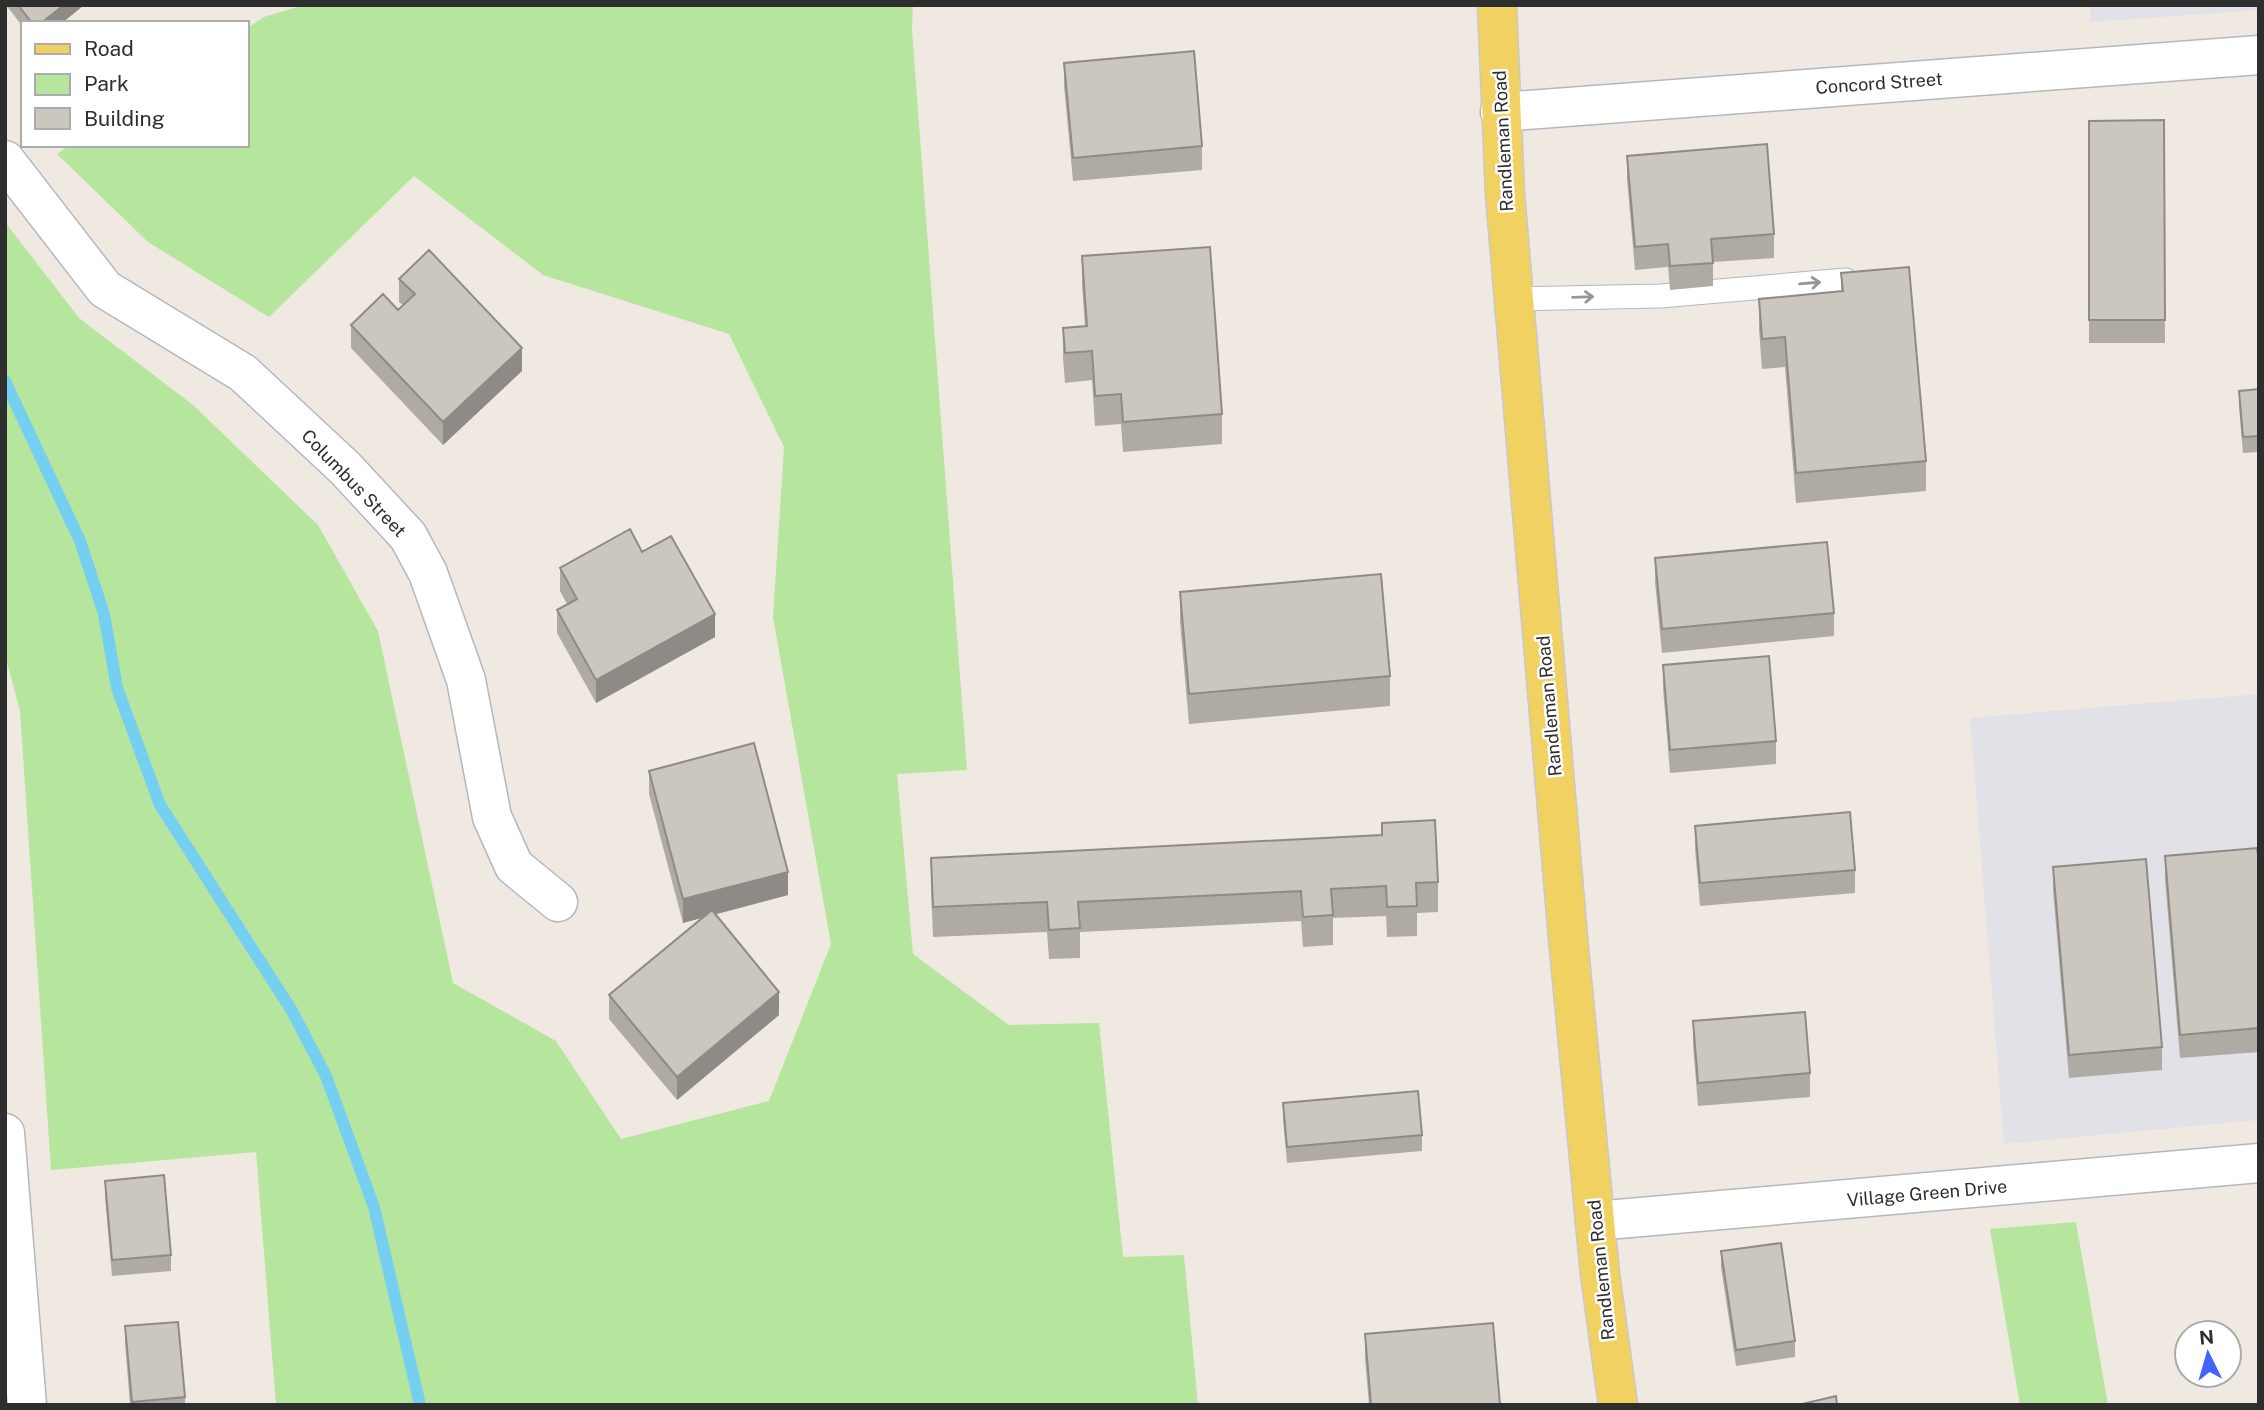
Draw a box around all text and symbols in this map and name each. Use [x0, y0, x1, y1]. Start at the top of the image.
legend [21, 21, 248, 147]
text: Road [84, 36, 134, 61]
street label: Concord Street [1815, 68, 1943, 98]
street label: Randleman Road [1489, 70, 1517, 212]
text: Park [84, 71, 129, 96]
text: Building [84, 106, 165, 131]
one-way arrow [1798, 276, 1820, 289]
one-way arrow [1571, 291, 1594, 304]
street label: Columbus Street [297, 425, 411, 541]
street label: Randleman Road [1532, 635, 1566, 777]
street label: Village Green Drive [1846, 1176, 2008, 1210]
street label: Randleman Road [1583, 1199, 1619, 1341]
north arrow [2173, 1319, 2243, 1389]
text: N [2198, 1325, 2215, 1349]

